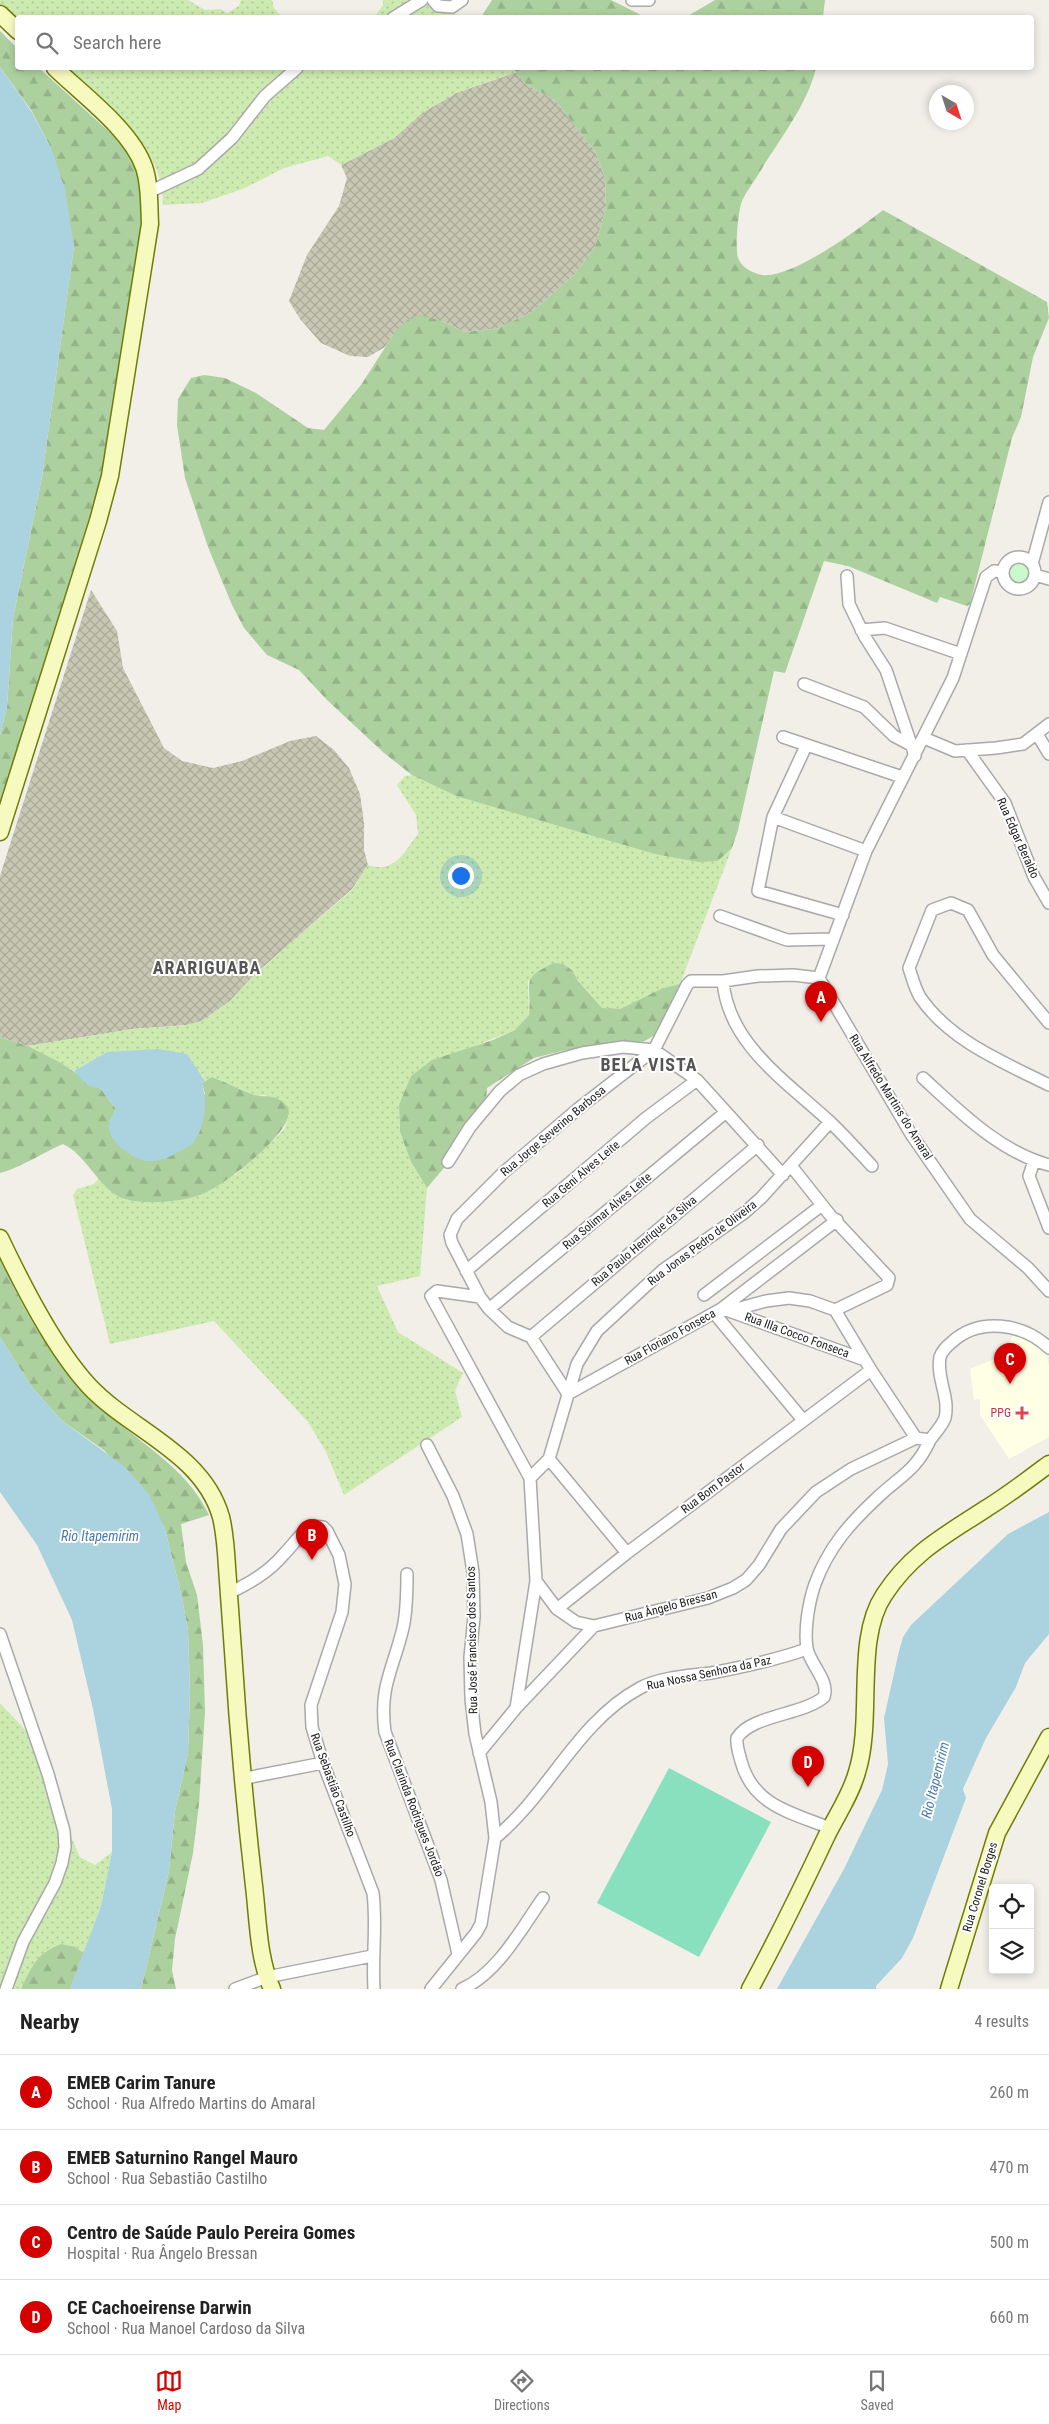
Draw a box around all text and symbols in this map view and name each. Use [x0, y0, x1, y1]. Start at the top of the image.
search box [15, 15, 1034, 70]
icon: search [33, 29, 61, 57]
text: Search here [73, 31, 161, 54]
north arrow [929, 85, 974, 130]
street label: Rua Edgar Beraldo [994, 796, 1042, 880]
your location [448, 863, 474, 889]
district label: ARARIGUABA [153, 957, 261, 978]
pin: A [805, 981, 837, 1022]
street label: Rua Alfredo Martins do Amaral [847, 1032, 935, 1162]
district label: BELA VISTA [600, 1054, 698, 1075]
street label: Rua Jorge Severino Barbosa [498, 1083, 609, 1179]
street label: Rua Geni Alves Leite [540, 1137, 623, 1210]
street label: Rua Solimar Alves Leite [560, 1170, 654, 1252]
street label: Rua Paulo Henrique da Silva [589, 1193, 700, 1289]
street label: Rua Jonas Pedro de Oliveira [645, 1197, 759, 1288]
street label: Rua Floriano Fonseca [622, 1306, 718, 1368]
street label: Rua Illa Cocco Fonseca [743, 1310, 851, 1361]
pin: C [994, 1343, 1026, 1384]
place label: PPG [991, 1406, 1011, 1420]
marker: PPG [1015, 1406, 1029, 1420]
street label: Rua Bom Pastor [678, 1459, 748, 1516]
pin: B [296, 1519, 328, 1560]
water label: Rio Itapemirim [61, 1528, 139, 1544]
street label: Rua José Francisco dos Santos [464, 1566, 480, 1714]
street label: Rua Ângelo Bressan [623, 1586, 719, 1625]
street label: Rua Nossa Senhora da Paz [645, 1653, 773, 1693]
street label: Rua Sebastião Castilho [308, 1731, 358, 1839]
street label: Rua Clarinda Rodrigues Jordão [381, 1737, 447, 1879]
water label: Rio Itapemirim [918, 1740, 952, 1820]
pin: D [792, 1746, 824, 1787]
street label: Rua Coronel Borges [960, 1840, 1000, 1934]
map controls [989, 1884, 1034, 1974]
button: locate [989, 1884, 1034, 1929]
button: layers [989, 1929, 1034, 1974]
text: Nearby [20, 2010, 79, 2034]
text: 4 results [974, 2012, 1029, 2031]
text: EMEB Carim Tanure [67, 2071, 215, 2094]
text: A [31, 2083, 41, 2102]
text: 260 m [990, 2083, 1029, 2102]
text: School · Rua Alfredo Martins do Amaral [67, 2094, 315, 2113]
text: EMEB Saturnino Rangel Mauro [67, 2146, 298, 2169]
text: B [32, 2158, 40, 2177]
text: 470 m [990, 2158, 1029, 2177]
text: School · Rua Sebastião Castilho [67, 2169, 267, 2188]
text: Centro de Saúde Paulo Pereira Gomes [67, 2221, 355, 2244]
text: C [31, 2233, 41, 2252]
text: 500 m [990, 2233, 1029, 2252]
text: Hospital · Rua Ângelo Bressan [67, 2244, 257, 2263]
text: CE Cachoeirense Darwin [67, 2296, 252, 2319]
text: D [31, 2308, 41, 2327]
text: 660 m [990, 2308, 1029, 2327]
text: School · Rua Manoel Cardoso da Silva [67, 2319, 305, 2338]
tab: Map [155, 2367, 183, 2413]
tab: Directions [494, 2367, 550, 2413]
tab: Saved [860, 2367, 894, 2413]

